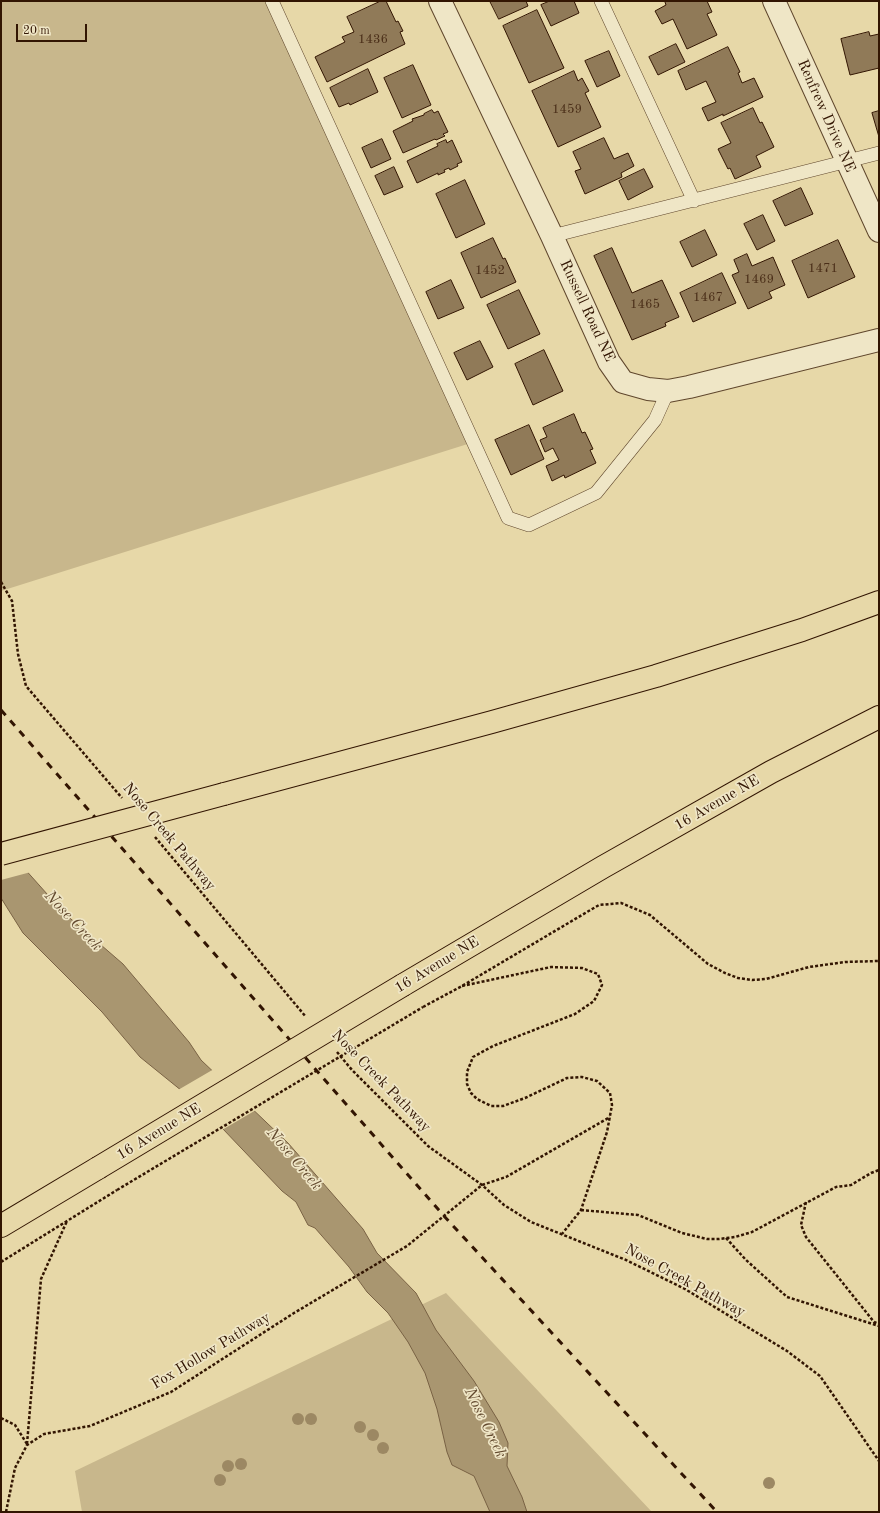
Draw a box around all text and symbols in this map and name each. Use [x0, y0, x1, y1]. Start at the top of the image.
scale bar [18, 16, 89, 42]
text: 20 m [23, 25, 50, 37]
house number: 1436 [358, 32, 388, 48]
street label: Renfrew Drive NE [793, 57, 859, 175]
house number: 1459 [552, 102, 582, 118]
street label: Russell Road NE [555, 257, 619, 365]
house number: 1471 [808, 261, 838, 277]
house number: 1452 [475, 263, 505, 279]
house number: 1469 [744, 272, 774, 288]
house number: 1467 [693, 290, 723, 306]
house number: 1465 [630, 297, 660, 313]
street label: 16 Avenue NE [671, 771, 763, 835]
street label: Nose Creek Pathway [119, 779, 219, 895]
water label: Nose Creek [40, 887, 106, 955]
street label: 16 Avenue NE [392, 933, 482, 997]
street label: Nose Creek Pathway [328, 1026, 434, 1136]
street label: 16 Avenue NE [114, 1100, 204, 1164]
water label: Nose Creek [262, 1124, 326, 1194]
street label: Nose Creek Pathway [621, 1240, 749, 1322]
street label: Fox Hollow Pathway [148, 1308, 274, 1394]
water label: Nose Creek [460, 1384, 510, 1462]

